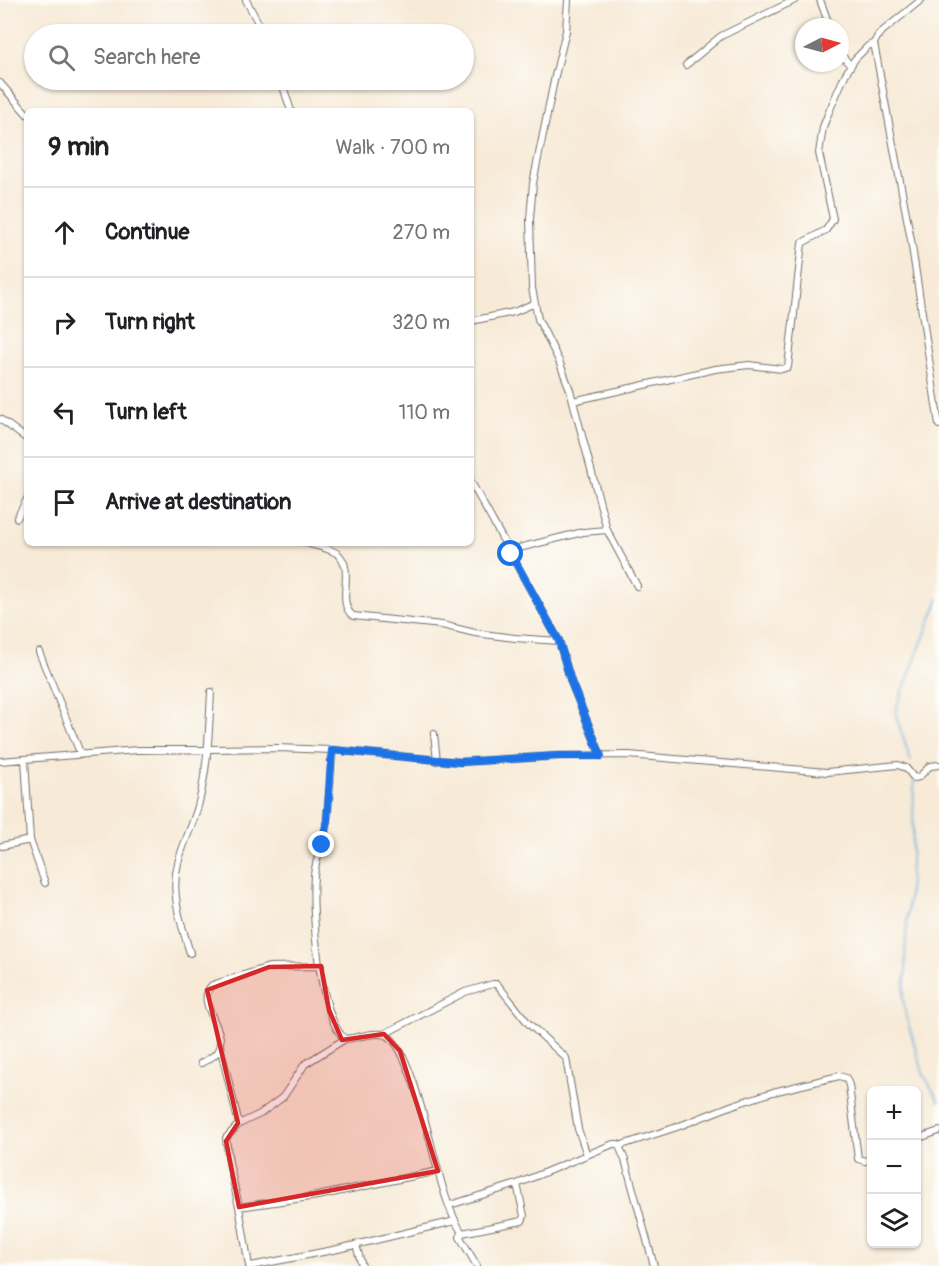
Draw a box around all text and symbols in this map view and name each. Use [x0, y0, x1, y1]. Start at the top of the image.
north arrow [795, 18, 849, 72]
search box [24, 24, 474, 90]
icon: search [45, 41, 78, 74]
text: Search here [93, 43, 200, 71]
text: 9 min [48, 131, 109, 163]
text: Walk · 700 m [335, 135, 450, 160]
icon: ahead [48, 216, 81, 249]
text: Continue [105, 218, 189, 246]
text: 270 m [392, 220, 450, 245]
icon: right [48, 306, 81, 339]
text: Turn right [105, 308, 195, 336]
text: 320 m [392, 310, 450, 335]
icon: left [48, 396, 81, 429]
text: Turn left [105, 398, 187, 426]
text: 110 m [399, 400, 450, 425]
icon: arrive [48, 486, 81, 519]
text: Arrive at destination [105, 488, 291, 516]
route start [497, 540, 523, 566]
route end [308, 831, 334, 857]
map controls [867, 1086, 921, 1248]
button: + [867, 1086, 921, 1140]
button: − [867, 1140, 921, 1194]
button: layers [867, 1194, 921, 1248]

